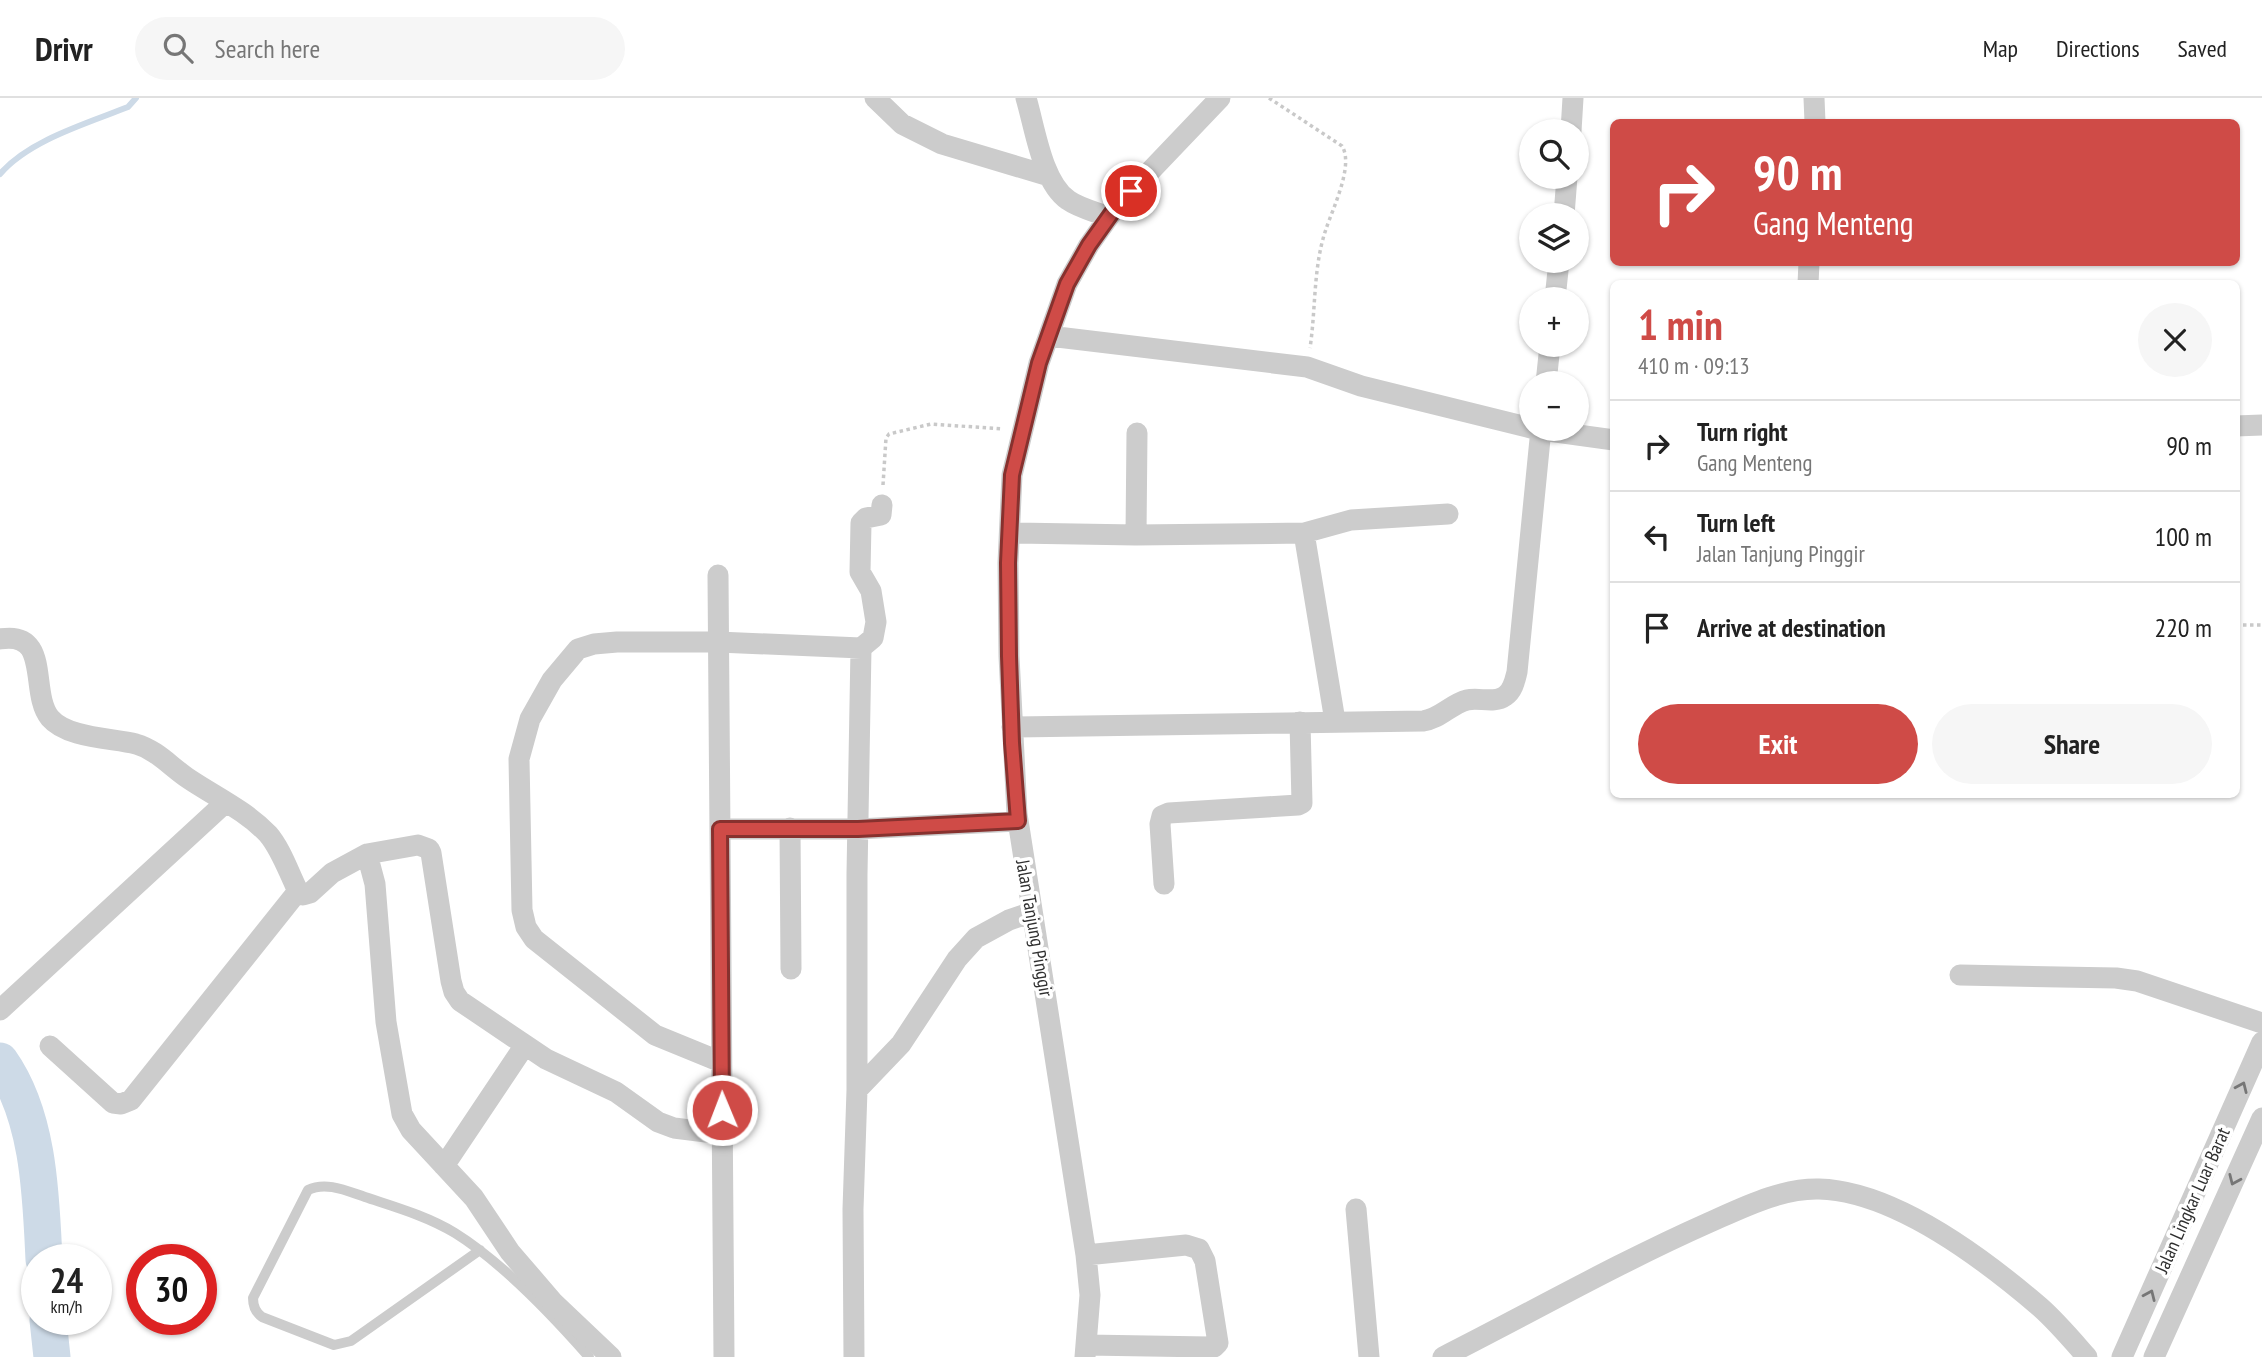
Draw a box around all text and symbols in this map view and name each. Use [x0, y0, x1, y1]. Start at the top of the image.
search box [135, 17, 625, 80]
text: Drivr [35, 27, 93, 70]
icon: search [159, 29, 197, 67]
text: Search here [215, 32, 320, 65]
text: Map [1983, 33, 2018, 64]
text: Directions [2056, 33, 2140, 64]
text: Saved [2178, 33, 2227, 64]
map controls [1519, 119, 1589, 441]
button: search [1519, 119, 1589, 189]
text: 90 m [1753, 140, 1842, 204]
icon: right [1638, 147, 1729, 238]
pin [1101, 161, 1161, 221]
icon: arrive [1112, 172, 1150, 210]
text: Gang Menteng [1753, 202, 1913, 244]
button: layers [1519, 203, 1589, 273]
button: + [1519, 287, 1589, 357]
text: 1 min [1638, 297, 1723, 352]
button: close [2138, 303, 2212, 377]
text: 410 m · 09:13 [1638, 351, 1750, 380]
button: − [1519, 371, 1589, 441]
text: Turn right [1697, 415, 1788, 448]
icon: right [1638, 427, 1676, 465]
text: 90 m [2166, 429, 2212, 462]
text: Gang Menteng [1697, 448, 1812, 477]
text: Turn left [1697, 506, 1775, 539]
icon: left [1638, 518, 1676, 556]
text: 100 m [2154, 520, 2212, 553]
text: Jalan Tanjung Pinggir [1697, 539, 1865, 568]
icon: arrive [1638, 609, 1676, 647]
text: Arrive at destination [1697, 611, 1886, 644]
text: 220 m [2154, 611, 2212, 644]
button: Exit [1638, 704, 1918, 784]
button: Share [1932, 704, 2212, 784]
street label: Jalan Tanjung Pinggir [1011, 857, 1059, 999]
position arrow [685, 1073, 759, 1147]
one-way arrow [2234, 1082, 2248, 1094]
street label: Jalan Lingkar Luar Barat [2149, 1123, 2235, 1277]
one-way arrow [2228, 1173, 2242, 1185]
speed limit sign: 30 [126, 1244, 217, 1335]
text: 24 [50, 1257, 83, 1303]
one-way arrow [2142, 1289, 2156, 1302]
text: km/h [51, 1295, 82, 1318]

